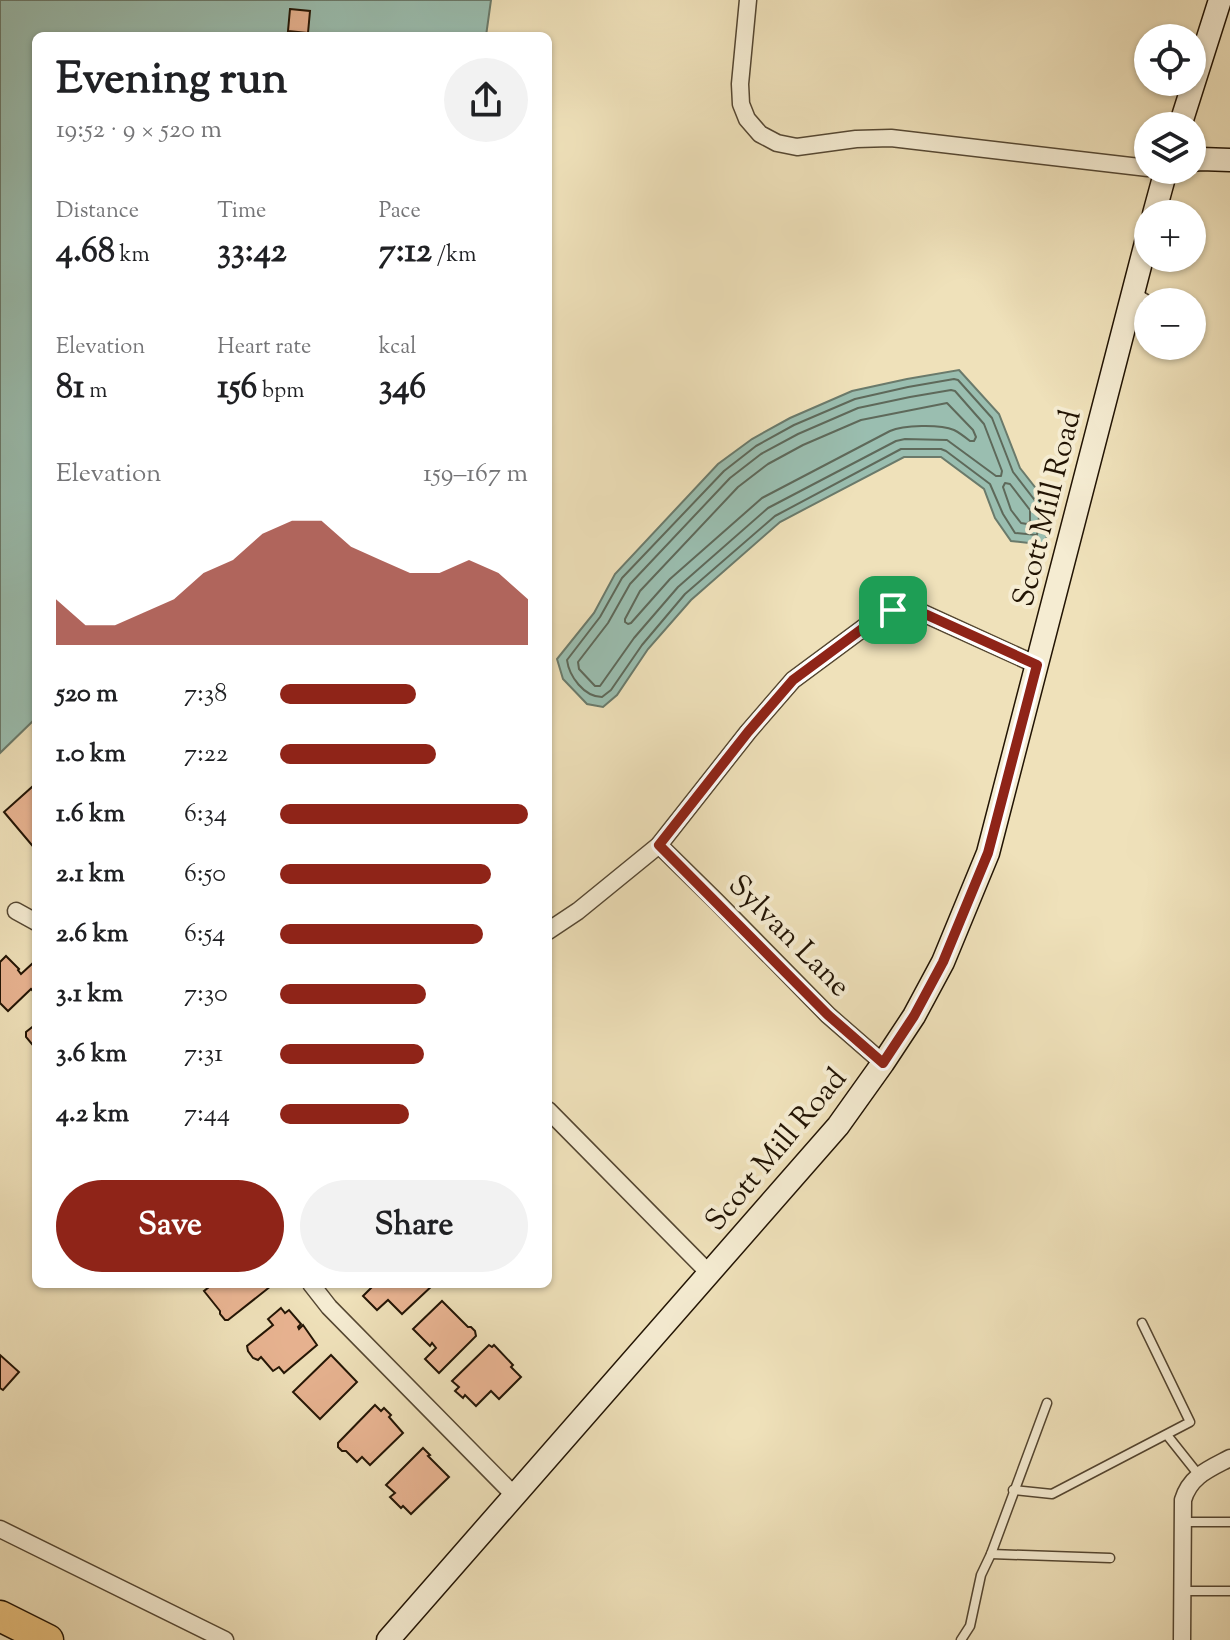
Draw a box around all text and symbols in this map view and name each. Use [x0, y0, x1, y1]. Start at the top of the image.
map controls [1134, 24, 1206, 360]
button: locate [1134, 24, 1206, 96]
text: Evening run [56, 50, 288, 113]
button: share [444, 58, 528, 142]
text: 19:52 · 9 × 520 m [56, 112, 222, 149]
button: layers [1134, 112, 1206, 184]
text: Distance [56, 196, 139, 228]
text: Time [217, 196, 266, 228]
text: Pace [379, 196, 421, 228]
button: + [1134, 200, 1206, 272]
text: 4.68 [56, 228, 115, 277]
text: 33:42 [217, 228, 287, 277]
text: 7:12 [379, 228, 432, 277]
text: km [115, 240, 150, 272]
text: /km [432, 240, 476, 272]
button: − [1134, 288, 1206, 360]
text: Elevation [56, 332, 145, 364]
text: Heart rate [217, 332, 311, 364]
text: kcal [379, 332, 416, 364]
text: 81 [56, 364, 85, 413]
text: 156 [217, 364, 257, 413]
text: 346 [379, 364, 426, 413]
text: m [85, 376, 107, 408]
text: bpm [257, 376, 304, 408]
street label: Scott Mill Road [1003, 406, 1094, 611]
text: Elevation [56, 456, 161, 493]
text: 159–167 m [423, 456, 528, 493]
pin [859, 576, 927, 644]
icon: arrive [871, 588, 915, 632]
text: 520 m [56, 676, 118, 713]
text: 7:38 [184, 676, 227, 713]
text: 1.0 km [56, 736, 126, 773]
text: 7:22 [184, 736, 228, 773]
text: 1.6 km [56, 796, 125, 833]
text: 6:34 [184, 796, 227, 833]
text: 2.1 km [56, 856, 125, 893]
text: 6:50 [184, 856, 226, 893]
street label: Sylvan Lane [717, 866, 859, 1008]
text: 2.6 km [56, 916, 128, 953]
text: 6:54 [184, 916, 225, 953]
text: 3.1 km [56, 976, 123, 1013]
text: 7:30 [184, 976, 228, 1013]
text: 3.6 km [56, 1036, 127, 1073]
text: 7:31 [184, 1036, 223, 1073]
street label: Scott Mill Road [696, 1060, 858, 1242]
text: 4.2 km [56, 1096, 129, 1133]
text: 7:44 [184, 1096, 230, 1133]
button: Save [56, 1180, 284, 1272]
button: Share [300, 1180, 528, 1272]

